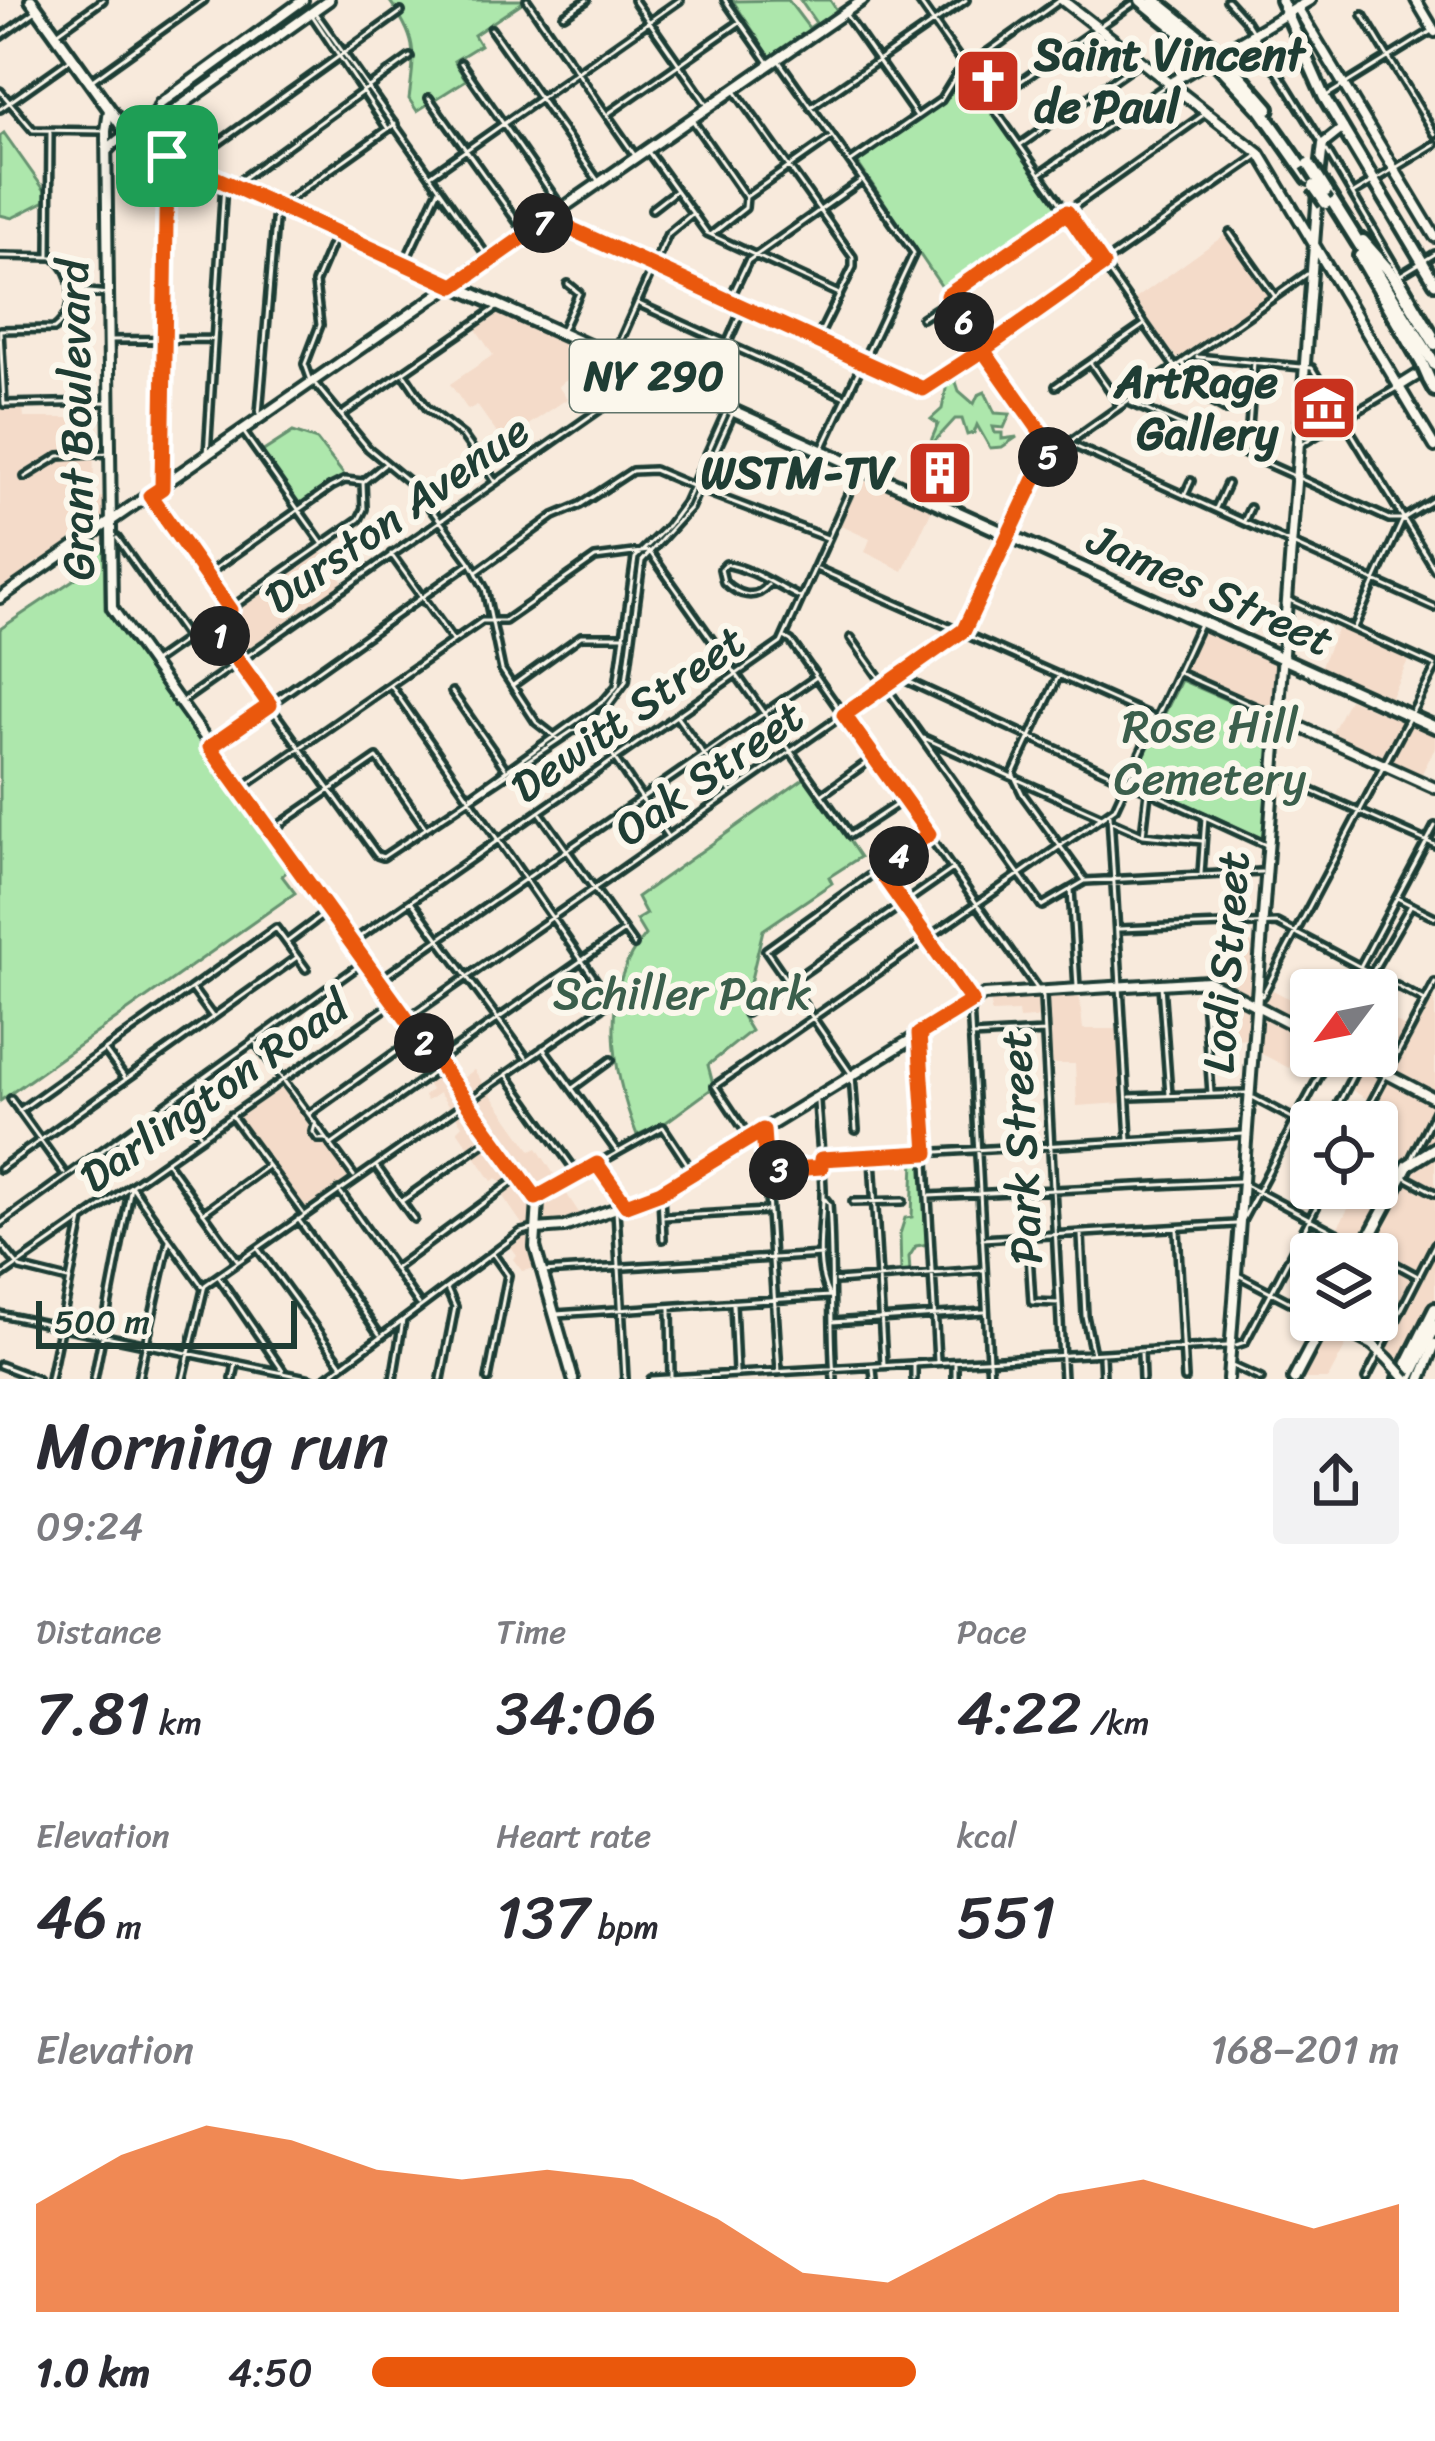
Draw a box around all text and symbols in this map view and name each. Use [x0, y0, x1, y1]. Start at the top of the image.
place label: Saint Vincent de Paul [1033, 15, 1307, 147]
church icon: Saint Vincent de Paul [953, 46, 1023, 116]
pin [116, 105, 218, 207]
icon: arrive [134, 123, 200, 189]
pin: 7 [513, 193, 573, 253]
text: 7 [534, 194, 552, 252]
street label: Grant Boulevard [33, 256, 119, 581]
pin: 6 [934, 292, 994, 352]
text: 6 [955, 293, 973, 351]
road number: NY 290 [570, 340, 738, 412]
place label: ArtRage Gallery [1113, 342, 1280, 474]
museum icon: ArtRage Gallery [1289, 373, 1359, 443]
street label: Durston Avenue [247, 392, 547, 636]
pin: 5 [1018, 427, 1078, 487]
text: 5 [1038, 428, 1058, 486]
place label: WSTM-TV [700, 433, 896, 513]
building icon: WSTM-TV [905, 438, 975, 508]
street label: James Street [1073, 499, 1347, 680]
street label: Dewitt Street [493, 603, 763, 825]
pin: 1 [190, 606, 250, 666]
text: 1 [213, 607, 227, 665]
street label: Oak Street [597, 678, 821, 868]
park label: Rose Hill Cemetery [1114, 687, 1307, 819]
pin: 4 [869, 826, 929, 886]
text: 4 [889, 827, 909, 885]
street label: Lodi Street [1178, 848, 1274, 1076]
park label: Schiller Park [553, 954, 812, 1034]
street label: Darlington Road [62, 967, 369, 1215]
north arrow [1290, 969, 1398, 1077]
map controls [1290, 969, 1398, 1341]
pin: 2 [394, 1013, 454, 1073]
text: 2 [414, 1014, 434, 1072]
street label: Park Street [975, 1028, 1067, 1266]
button: locate [1290, 1101, 1398, 1209]
pin: 3 [749, 1140, 809, 1200]
text: 3 [770, 1141, 788, 1199]
button: layers [1290, 1233, 1398, 1341]
text: 500 m [54, 1293, 150, 1351]
scale bar [36, 1295, 297, 1348]
text: Morning run [36, 1388, 389, 1505]
button: share [1273, 1418, 1399, 1544]
text: 09:24 [36, 1492, 143, 1561]
text: Distance [36, 1603, 161, 1661]
text: Time [496, 1603, 566, 1661]
text: Pace [957, 1603, 1027, 1661]
text: 7.81 [36, 1661, 150, 1767]
text: 34:06 [496, 1661, 657, 1767]
text: 4:22 [957, 1661, 1082, 1767]
text: km [150, 1694, 202, 1752]
text: /km [1082, 1694, 1149, 1752]
text: Elevation [36, 1807, 170, 1865]
text: Heart rate [496, 1807, 651, 1865]
text: kcal [957, 1807, 1017, 1865]
text: 46 [36, 1865, 108, 1971]
text: 137 [496, 1865, 589, 1971]
text: 551 [957, 1865, 1056, 1971]
text: m [108, 1898, 142, 1956]
text: bpm [589, 1898, 659, 1956]
text: Elevation [36, 2015, 194, 2084]
text: 168–201 m [1211, 2015, 1399, 2084]
text: 1.0 km [36, 2338, 150, 2407]
text: 4:50 [228, 2338, 313, 2407]

